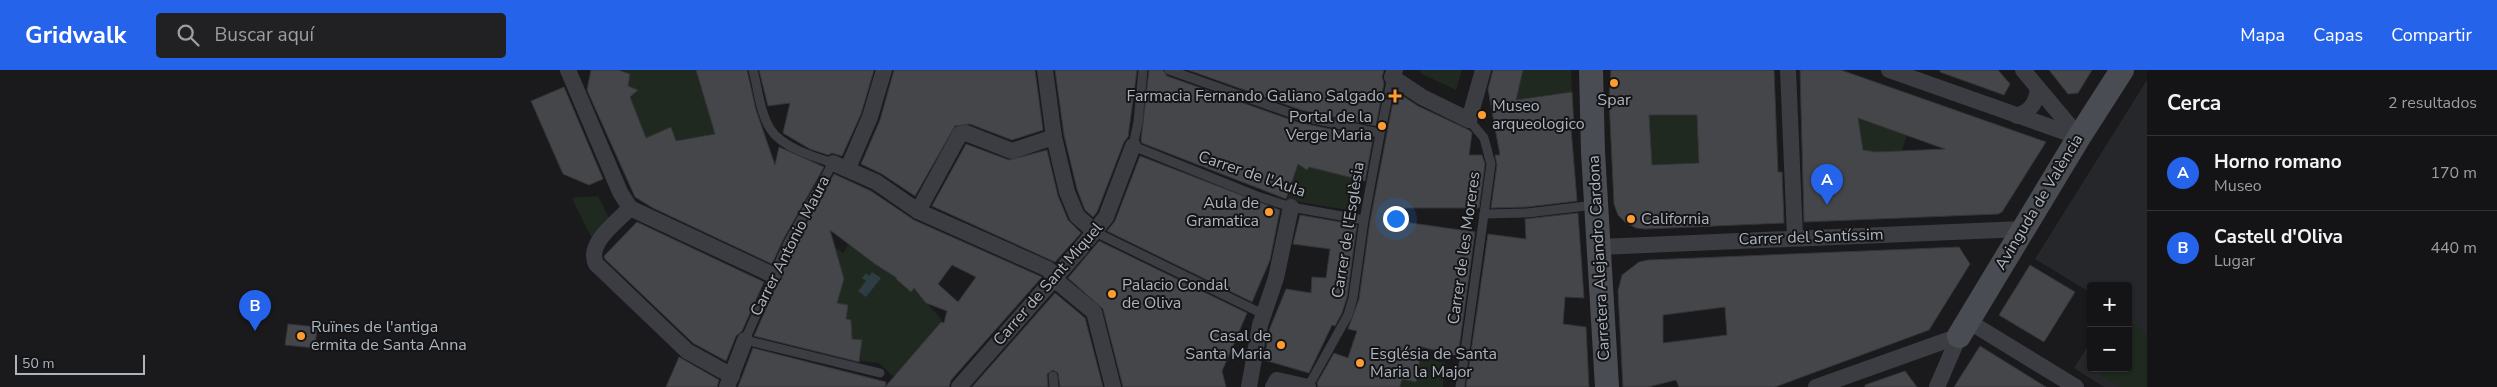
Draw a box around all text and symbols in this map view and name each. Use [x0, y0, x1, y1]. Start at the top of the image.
search box [156, 13, 506, 58]
text: Gridwalk [25, 19, 126, 51]
icon: search [174, 21, 202, 49]
text: Buscar aquí [214, 22, 314, 48]
text: Mapa [2240, 23, 2285, 47]
text: Capas [2313, 23, 2363, 47]
text: Compartir [2391, 23, 2472, 47]
marker: Spar [1608, 77, 1620, 89]
place label: Farmacia Fernando Galiano Salgado [1127, 85, 1385, 107]
place label: Spar [1597, 89, 1631, 111]
text: Cerca [2167, 89, 2221, 117]
marker: Farmacia Fernando Galiano Salgado [1389, 90, 1401, 102]
text: 2 resultados [2388, 92, 2477, 114]
place label: Museo arqueologico [1492, 95, 1585, 135]
place label: Portal de la Verge Maria [1285, 106, 1372, 146]
marker: Museo arqueologico [1476, 109, 1488, 121]
marker: Portal de la Verge Maria [1376, 120, 1388, 132]
street label: Avinguda de València [1990, 130, 2088, 274]
street label: Carrer de l'Aula [1195, 145, 1309, 203]
text: Horno romano [2214, 149, 2342, 175]
street label: Carretera Alejandro Cardona [1583, 155, 1615, 361]
street label: Carrer de l'Esglèsia [1326, 160, 1370, 300]
text: A [2177, 162, 2189, 184]
text: 170 m [2430, 162, 2477, 184]
pin: A [1811, 164, 1843, 205]
street label: Carrer de les Moreres [1442, 170, 1486, 326]
street label: Carrer Antonio Maura [745, 172, 835, 320]
text: Museo [2214, 175, 2262, 197]
place label: Aula de Gramatica [1186, 192, 1259, 232]
marker: Aula de Gramatica [1263, 206, 1275, 218]
your location [1383, 206, 1409, 232]
place label: California [1641, 208, 1709, 230]
marker: California [1625, 213, 1637, 225]
street label: Carrer de Sant Miquel [988, 217, 1108, 350]
street label: Carrer del Santíssim [1738, 223, 1884, 251]
text: Castell d'Oliva [2214, 224, 2343, 250]
text: B [2177, 237, 2189, 259]
text: 440 m [2430, 237, 2477, 259]
text: Lugar [2214, 250, 2255, 272]
place label: Palacio Condal de Oliva [1122, 274, 1229, 314]
map controls [2087, 282, 2132, 372]
button: + [2087, 282, 2132, 327]
marker: Palacio Condal de Oliva [1106, 288, 1118, 300]
pin: B [239, 290, 271, 331]
place label: Ruïnes de l'antiga ermita de Santa Anna [311, 316, 467, 356]
place label: Casal de Santa Maria [1185, 325, 1271, 365]
button: − [2087, 327, 2132, 372]
marker: Ruïnes de l'antiga ermita de Santa Anna [295, 330, 307, 342]
marker: Casal de Santa Maria [1275, 339, 1287, 351]
place label: Església de Santa Maria la Major [1370, 343, 1497, 383]
scale bar [15, 352, 145, 375]
text: 50 m [22, 354, 54, 373]
marker: Església de Santa Maria la Major [1354, 357, 1366, 369]

